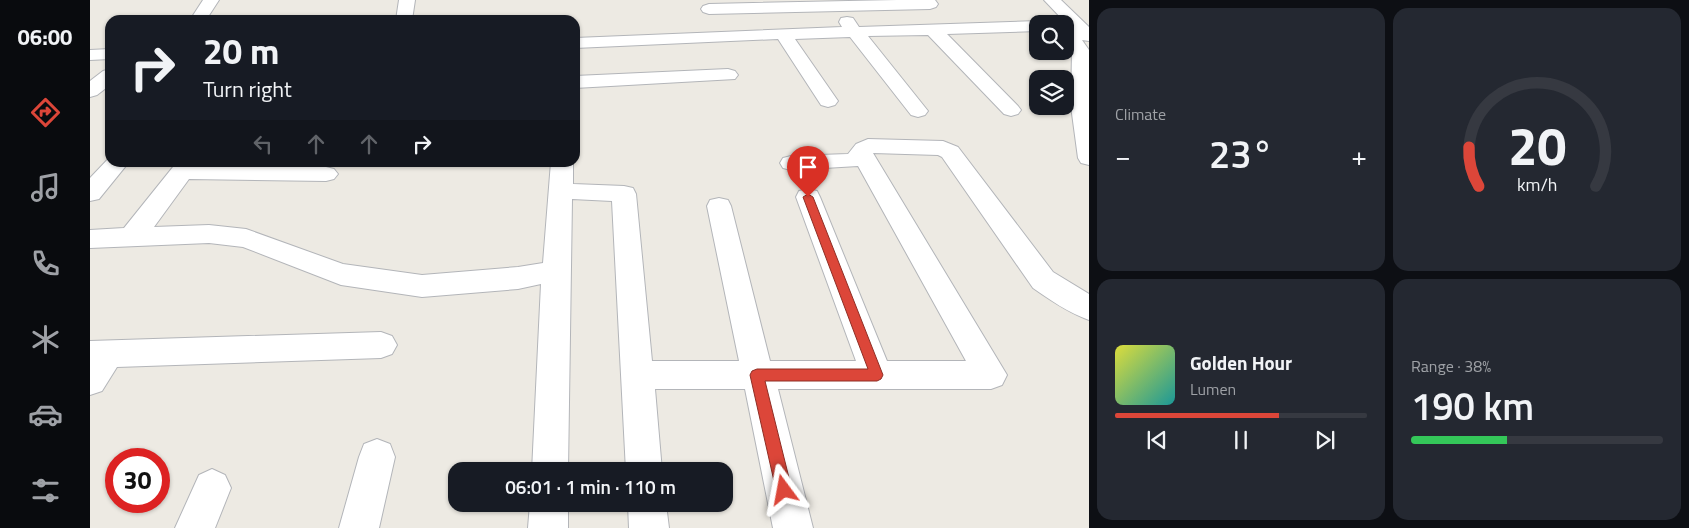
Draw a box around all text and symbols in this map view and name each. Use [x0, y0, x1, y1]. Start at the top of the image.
map controls [1029, 15, 1074, 115]
button: search [1029, 15, 1074, 60]
text: 06:00 [18, 20, 72, 54]
text: 20 m [203, 24, 279, 78]
icon: right [120, 35, 185, 100]
button: layers [1029, 70, 1074, 115]
text: Turn right [203, 72, 292, 106]
icon: directions [28, 95, 63, 130]
text: Climate [1115, 102, 1166, 126]
text: 20 [1508, 106, 1566, 185]
text: 23° [1209, 125, 1273, 183]
icon: left [249, 130, 277, 158]
icon: ahead [302, 130, 330, 158]
icon: ahead [355, 130, 383, 158]
icon: right [408, 130, 436, 158]
text: − [1115, 134, 1131, 177]
text: + [1351, 134, 1367, 177]
pin [787, 146, 829, 197]
icon: arrive [794, 153, 822, 181]
icon: music [28, 170, 63, 205]
text: km/h [1517, 171, 1557, 198]
icon: phone [28, 246, 63, 281]
icon: climate [28, 322, 63, 357]
text: Golden Hour [1190, 348, 1292, 377]
text: Range · 38% [1411, 354, 1491, 378]
text: Lumen [1190, 377, 1236, 401]
text: 190 km [1411, 377, 1534, 435]
icon: car [28, 397, 63, 432]
icon: previous [1143, 426, 1171, 454]
icon: pause [1227, 426, 1255, 454]
icon: next [1311, 426, 1339, 454]
speed limit sign: 30 [105, 448, 170, 513]
position arrow [757, 463, 809, 515]
text: 06:01 · 1 min · 110 m [505, 472, 676, 501]
icon: filters [28, 473, 63, 508]

